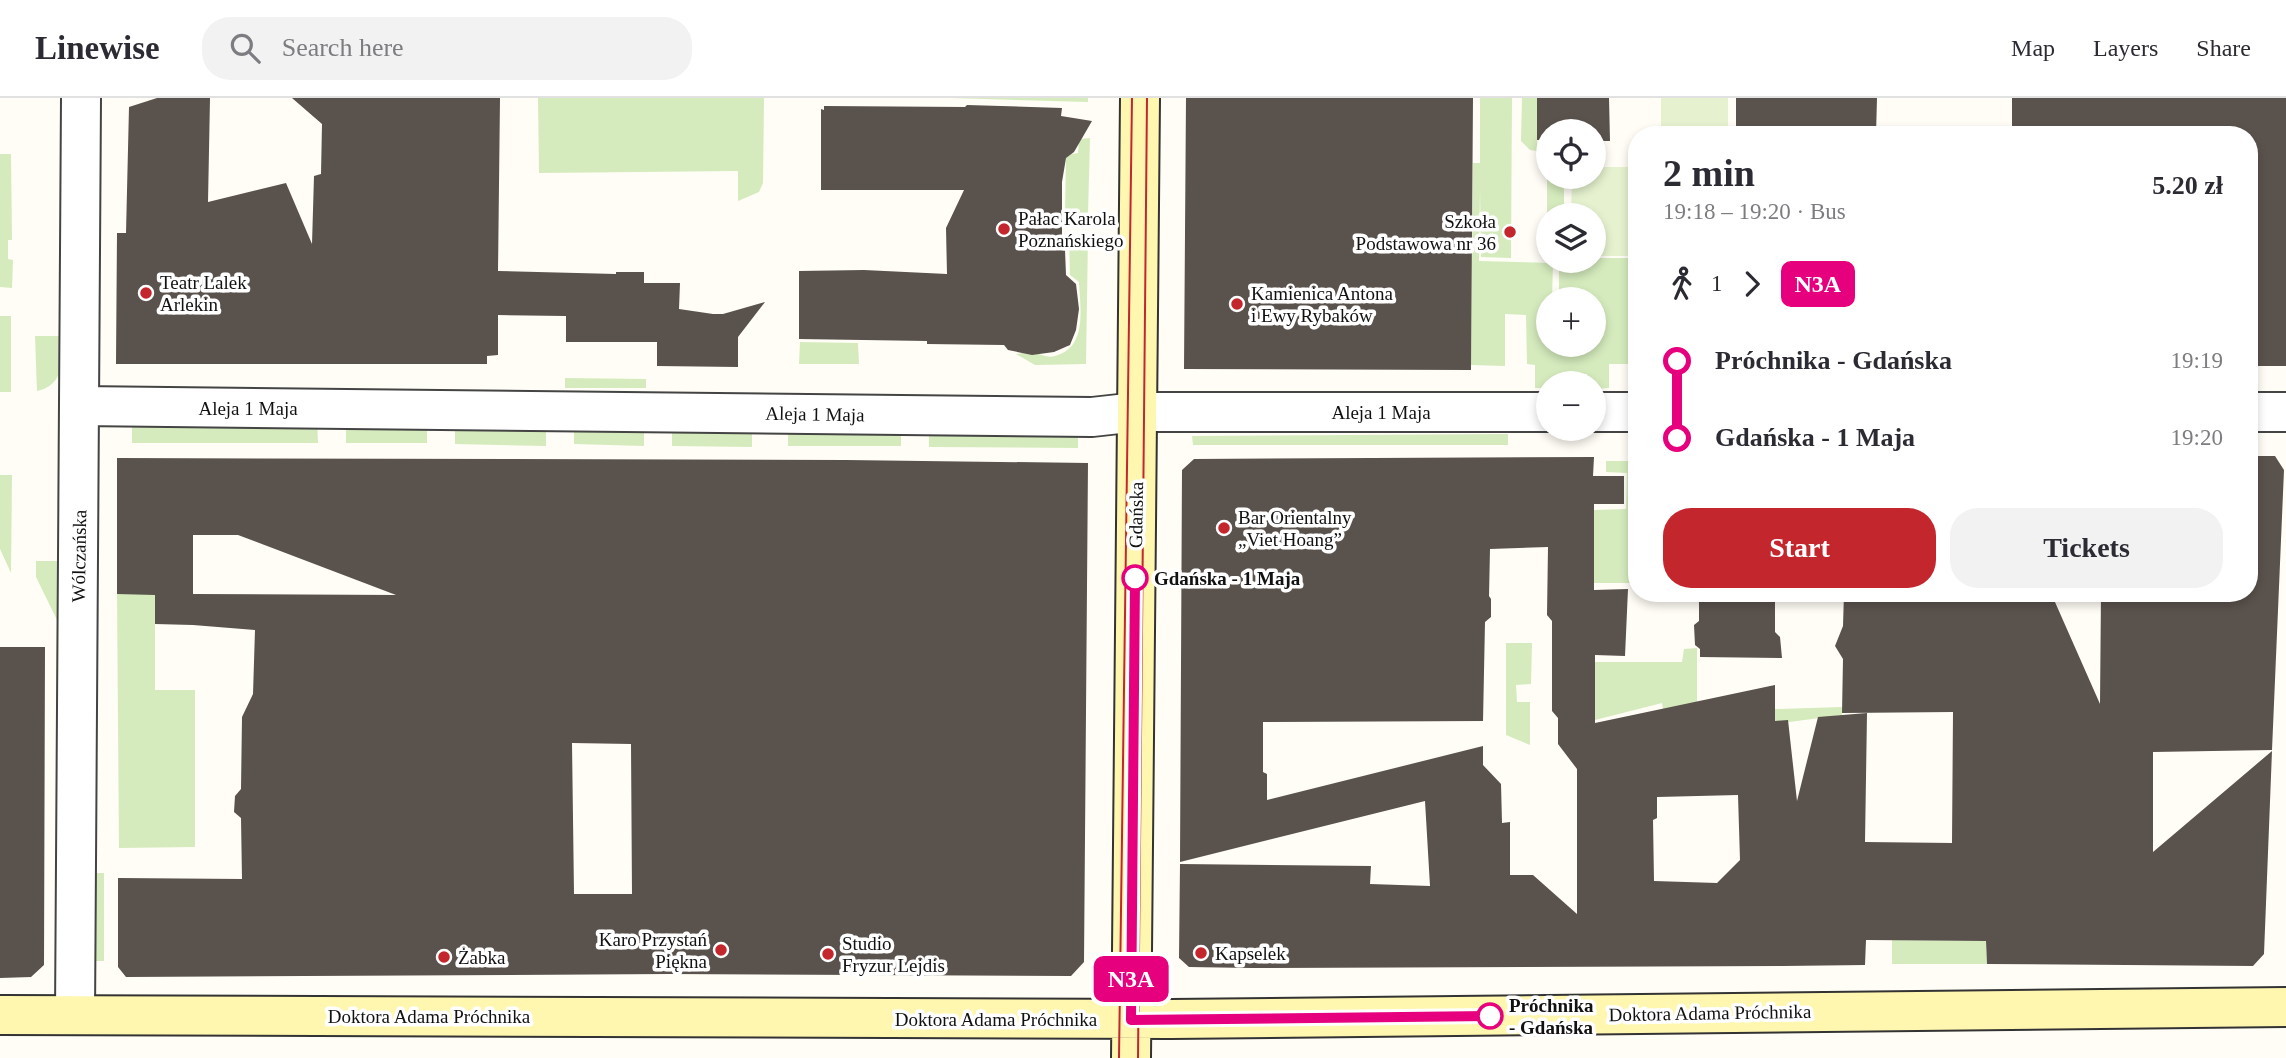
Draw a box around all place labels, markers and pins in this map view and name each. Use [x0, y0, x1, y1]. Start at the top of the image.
place label: Pałac Karola Poznańskiego [1018, 208, 1124, 251]
place label: Szkoła Podstawowa nr 36 [1356, 211, 1497, 254]
marker: Pałac Karola Poznańskiego [996, 221, 1012, 237]
marker: Szkoła Podstawowa nr 36 [1502, 224, 1518, 240]
place label: Teatr Lalek Arlekin [160, 272, 247, 315]
place label: Kamienica Antona i Ewy Rybaków [1251, 283, 1393, 326]
marker: Teatr Lalek Arlekin [138, 285, 154, 301]
marker: Kamienica Antona i Ewy Rybaków [1229, 296, 1245, 312]
place label: Bar Orientalny „Viet Hoang” [1238, 507, 1352, 550]
marker: Bar Orientalny „Viet Hoang” [1216, 520, 1232, 536]
marker: Gdańska - 1 Maja [1122, 565, 1148, 591]
place label: Gdańska - 1 Maja [1154, 568, 1301, 589]
place label: Karo Przystań Piękna [599, 929, 708, 972]
place label: Studio Fryzur Lejdis [842, 933, 945, 976]
marker: Karo Przystań Piękna [713, 942, 729, 958]
place label: Kapselek [1215, 943, 1286, 964]
marker: Kapselek [1193, 945, 1209, 961]
marker: Studio Fryzur Lejdis [820, 946, 836, 962]
place label: Żabka [458, 947, 506, 968]
marker: Żabka [436, 949, 452, 965]
place label: Próchnika - Gdańska [1509, 995, 1594, 1038]
marker: Próchnika - Gdańska [1477, 1003, 1503, 1029]

